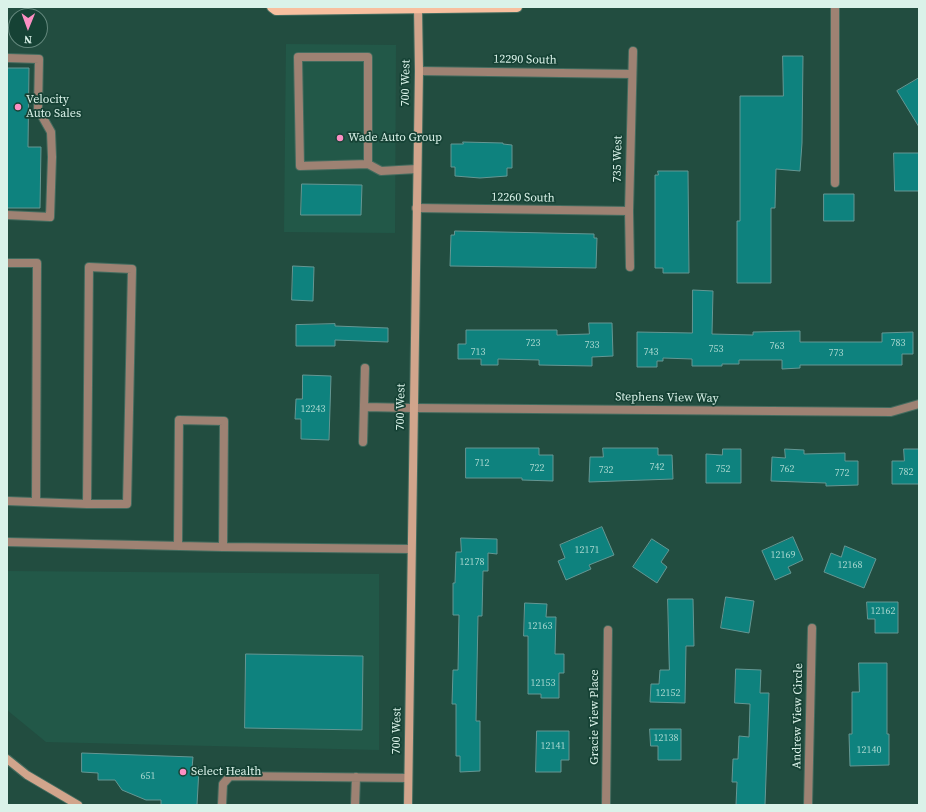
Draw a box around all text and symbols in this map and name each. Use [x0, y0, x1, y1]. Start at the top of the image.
north arrow [8, 8, 48, 48]
text: N [24, 32, 32, 47]
street label: 12290 South [493, 52, 557, 68]
street label: 700 West [398, 60, 414, 106]
place label: Velocity Auto Sales [26, 93, 81, 121]
marker: Velocity Auto Sales [13, 102, 23, 112]
place label: Wade Auto Group [348, 131, 442, 145]
marker: Wade Auto Group [335, 133, 345, 143]
street label: 735 West [610, 136, 626, 182]
street label: 12260 South [491, 190, 555, 206]
house number: 723 [526, 337, 540, 349]
house number: 783 [891, 337, 905, 349]
house number: 733 [585, 339, 599, 351]
house number: 763 [770, 340, 784, 352]
house number: 753 [709, 343, 723, 355]
house number: 713 [471, 346, 485, 358]
house number: 743 [644, 346, 658, 358]
house number: 773 [829, 347, 843, 359]
street label: 700 West [393, 384, 409, 430]
street label: Stephens View Way [615, 390, 719, 406]
house number: 12243 [301, 403, 325, 415]
house number: 712 [475, 457, 489, 469]
house number: 742 [650, 461, 664, 473]
house number: 722 [530, 462, 544, 474]
house number: 752 [716, 463, 730, 475]
house number: 762 [780, 463, 794, 475]
house number: 732 [599, 464, 613, 476]
house number: 782 [899, 466, 913, 478]
house number: 772 [835, 467, 849, 479]
house number: 12171 [575, 544, 599, 556]
house number: 12169 [771, 549, 795, 561]
house number: 12178 [460, 556, 484, 568]
house number: 12168 [838, 559, 862, 571]
house number: 12162 [871, 605, 895, 617]
house number: 12163 [528, 620, 552, 632]
street label: Andrew View Circle [790, 663, 806, 769]
street label: Gracie View Place [588, 669, 602, 765]
house number: 12153 [531, 677, 555, 689]
house number: 12152 [656, 687, 680, 699]
street label: 700 West [389, 708, 405, 754]
house number: 12138 [654, 732, 678, 744]
house number: 12141 [541, 740, 565, 752]
house number: 12140 [857, 744, 881, 756]
place label: Select Health [191, 765, 261, 779]
marker: Select Health [178, 767, 188, 777]
house number: 651 [141, 770, 155, 782]

